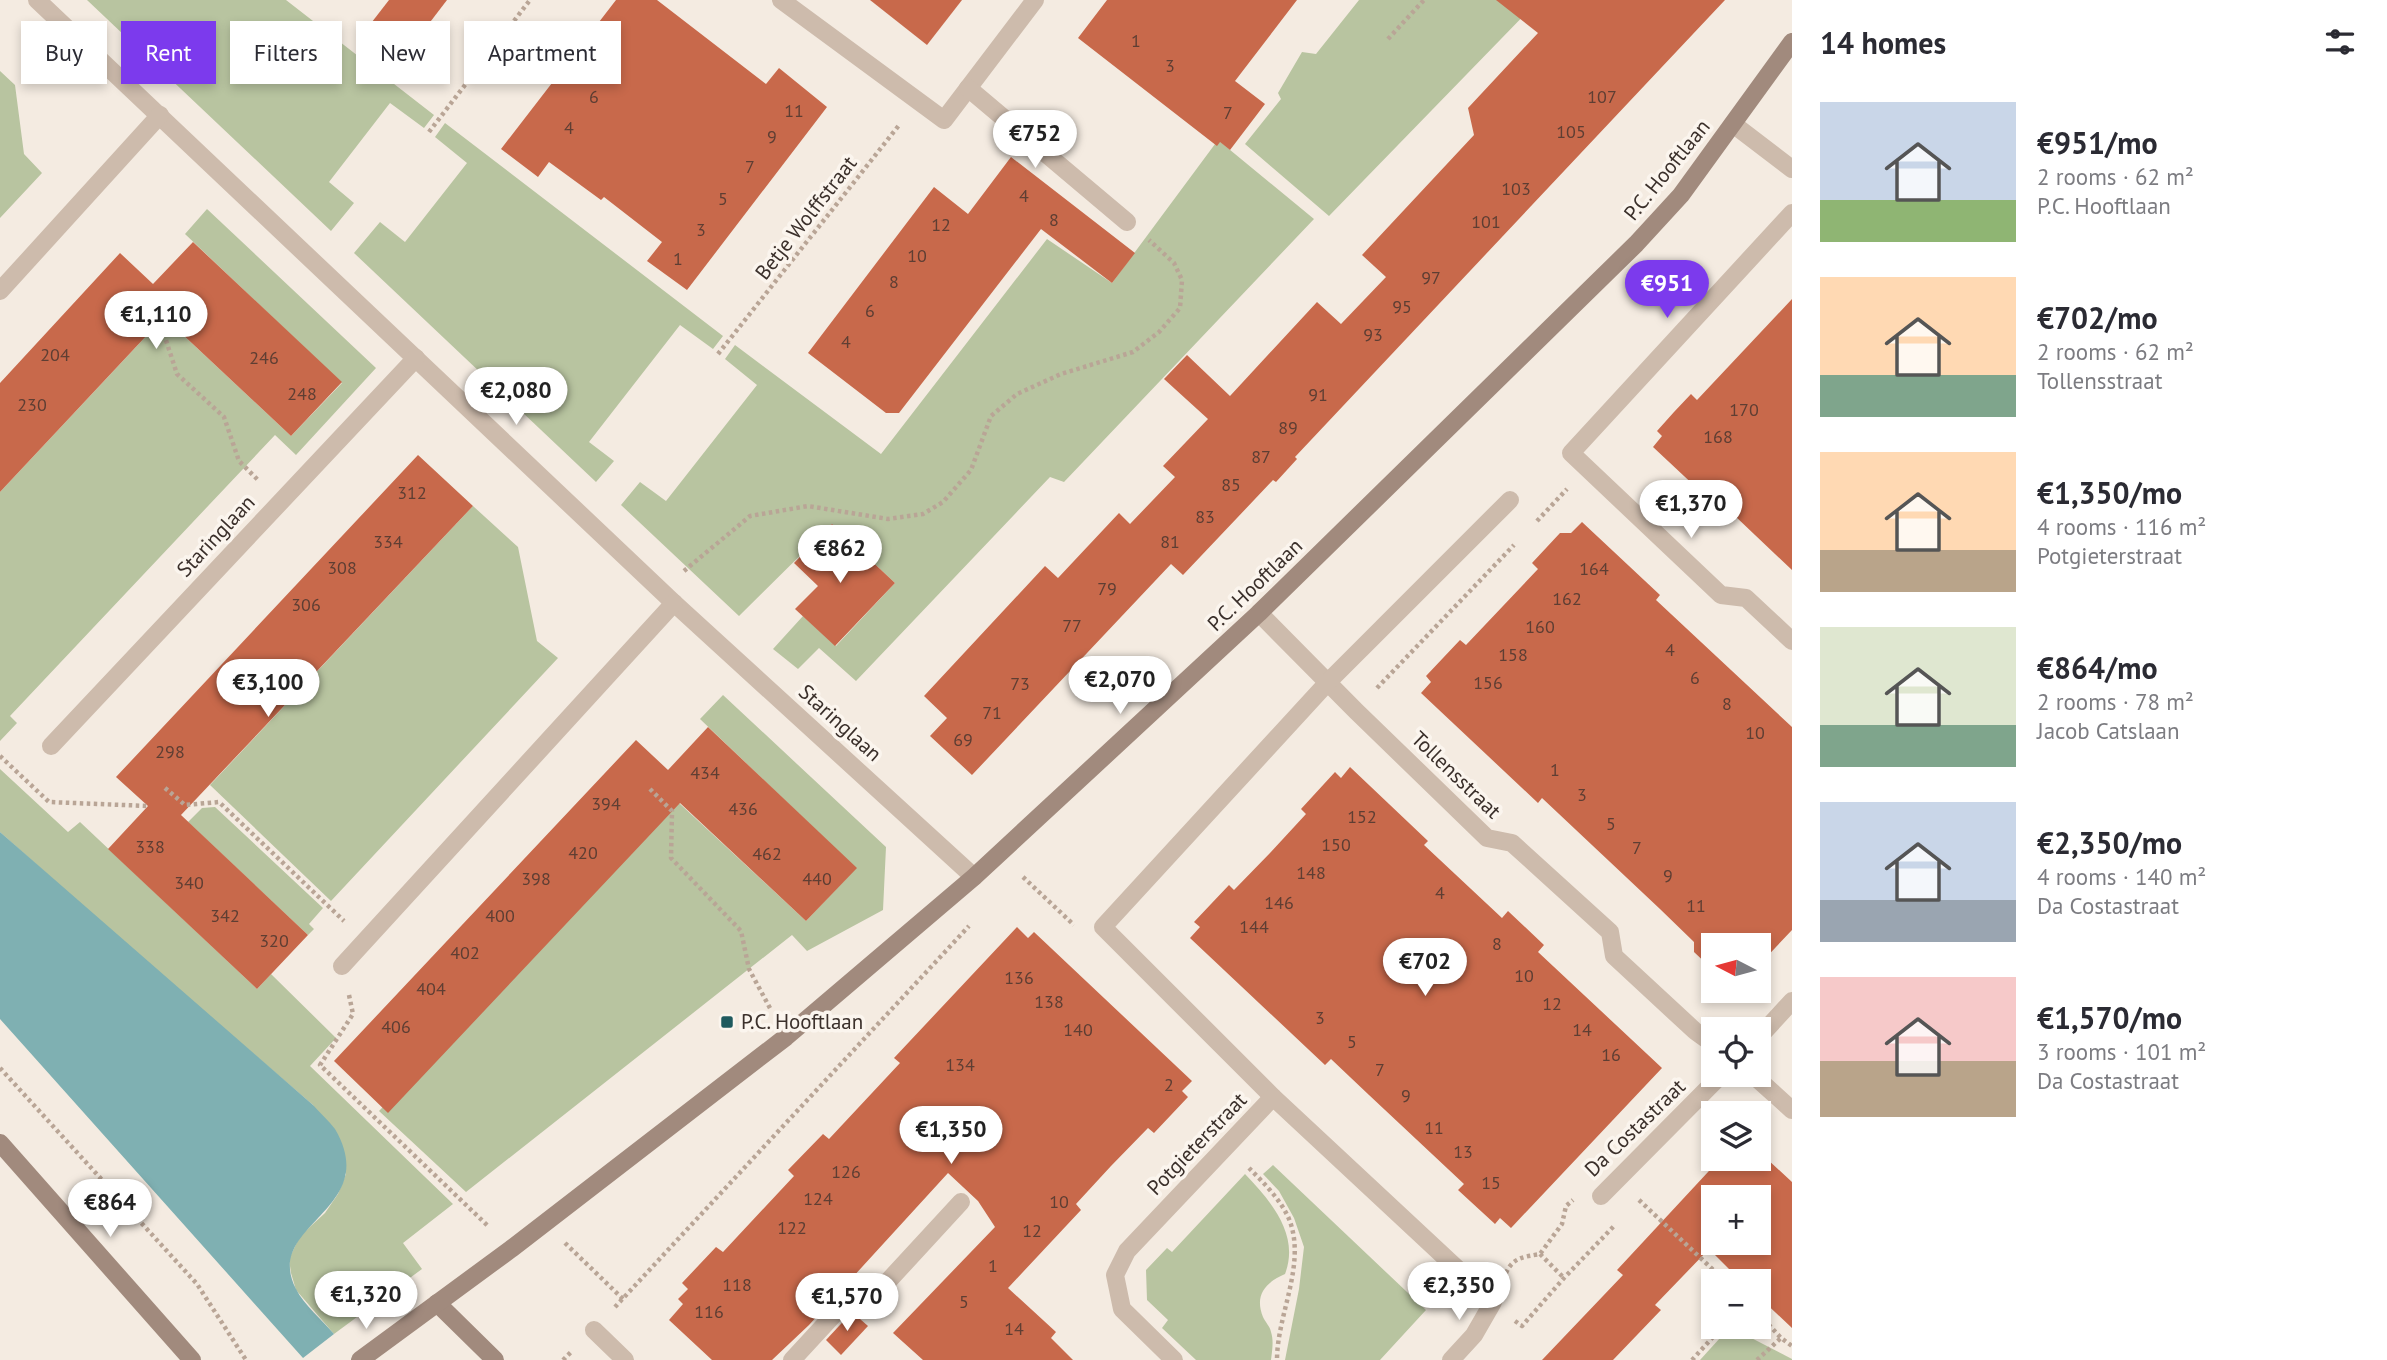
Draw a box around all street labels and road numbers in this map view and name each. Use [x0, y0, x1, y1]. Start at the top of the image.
street label: P.C. Hooftlaan [1618, 114, 1716, 226]
street label: Betje Wolffstraat [749, 150, 862, 285]
street label: Staringlaan [171, 489, 261, 582]
street label: P.C. Hooftlaan [1201, 532, 1308, 637]
street label: Staringlaan [793, 678, 888, 767]
street label: Tollensstraat [1406, 725, 1507, 824]
street label: Da Costastraat [1579, 1073, 1691, 1182]
street label: Potgieterstraat [1141, 1087, 1252, 1201]

